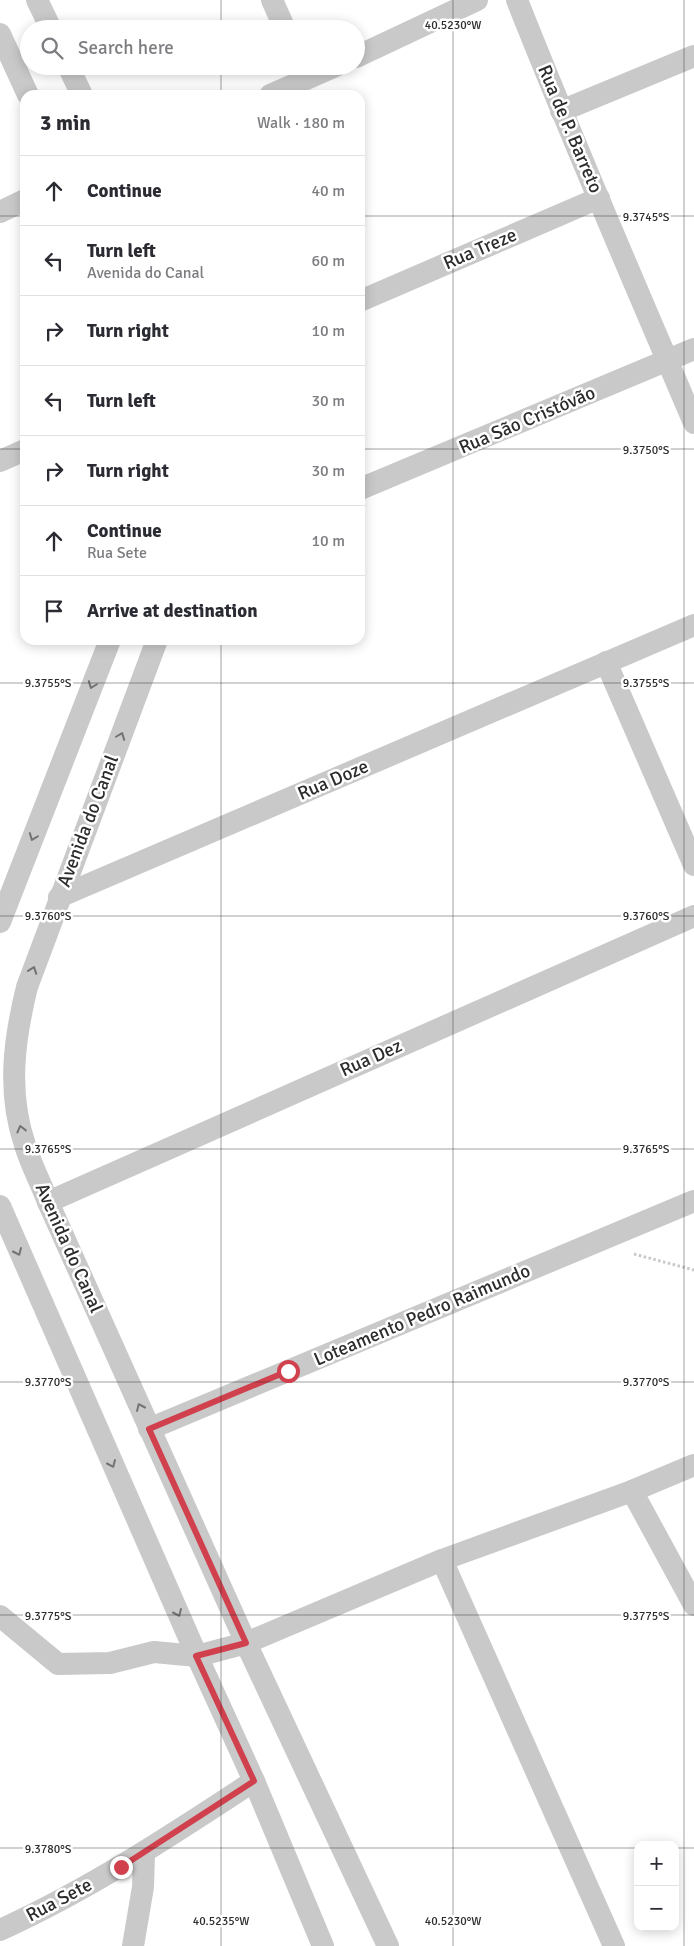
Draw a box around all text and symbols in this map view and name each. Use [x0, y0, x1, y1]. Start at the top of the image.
text: 40.5230°W [425, 18, 481, 33]
search box [20, 20, 365, 75]
icon: search [38, 34, 66, 62]
text: Search here [78, 36, 174, 60]
street label: Rua de P. Barreto [532, 61, 608, 197]
text: 3 min [40, 110, 91, 136]
text: Walk · 180 m [257, 113, 345, 133]
icon: ahead [40, 177, 68, 205]
text: Continue [87, 179, 162, 203]
text: 40 m [311, 181, 345, 201]
text: 9.3745°S [623, 210, 670, 225]
street label: Rua Treze [440, 223, 520, 275]
text: Turn left [87, 239, 156, 263]
icon: left [40, 247, 68, 275]
text: 60 m [311, 251, 345, 271]
text: Avenida do Canal [87, 263, 204, 283]
icon: right [40, 317, 68, 345]
text: Turn right [87, 319, 169, 343]
text: 10 m [311, 321, 345, 341]
street label: Rua São Cristóvão [455, 380, 599, 460]
icon: left [40, 387, 68, 415]
text: Turn left [87, 389, 156, 413]
text: 30 m [311, 391, 345, 411]
text: 9.3750°S [623, 443, 670, 458]
icon: right [40, 457, 68, 485]
text: Turn right [87, 459, 169, 483]
text: 30 m [311, 461, 345, 481]
text: Continue [87, 519, 162, 543]
icon: ahead [40, 527, 68, 555]
text: 10 m [311, 531, 345, 551]
text: Rua Sete [87, 543, 147, 563]
icon: arrive [40, 597, 68, 625]
text: Arrive at destination [87, 599, 258, 623]
text: 9.3755°S [25, 676, 72, 691]
text: 9.3755°S [623, 676, 670, 691]
one-way arrow [88, 681, 98, 689]
one-way arrow [114, 732, 125, 741]
street label: Avenida do Canal [52, 752, 124, 890]
street label: Rua Doze [294, 754, 372, 806]
one-way arrow [29, 832, 39, 841]
text: 9.3760°S [25, 909, 72, 924]
text: 9.3760°S [623, 909, 670, 924]
one-way arrow [27, 966, 37, 975]
street label: Rua Dez [336, 1034, 406, 1082]
one-way arrow [16, 1125, 27, 1134]
text: 9.3765°S [25, 1142, 72, 1157]
text: 9.3765°S [623, 1142, 670, 1157]
street label: Avenida do Canal [30, 1179, 108, 1317]
one-way arrow [12, 1247, 22, 1256]
street label: Loteamento Pedro Raimundo [310, 1258, 534, 1372]
route start [277, 1360, 300, 1383]
text: 9.3770°S [25, 1375, 72, 1390]
text: 9.3770°S [623, 1375, 670, 1390]
one-way arrow [135, 1403, 146, 1412]
one-way arrow [105, 1459, 116, 1468]
one-way arrow [171, 1608, 182, 1617]
text: 9.3775°S [25, 1609, 72, 1624]
text: 9.3775°S [623, 1609, 670, 1624]
map controls [634, 1841, 679, 1931]
button: + [634, 1841, 679, 1886]
text: 9.3780°S [25, 1842, 72, 1857]
route end [110, 1856, 133, 1879]
street label: Rua Sete [22, 1873, 96, 1927]
button: − [634, 1886, 679, 1931]
text: 40.5235°W [193, 1914, 249, 1929]
text: 40.5230°W [425, 1914, 481, 1929]

